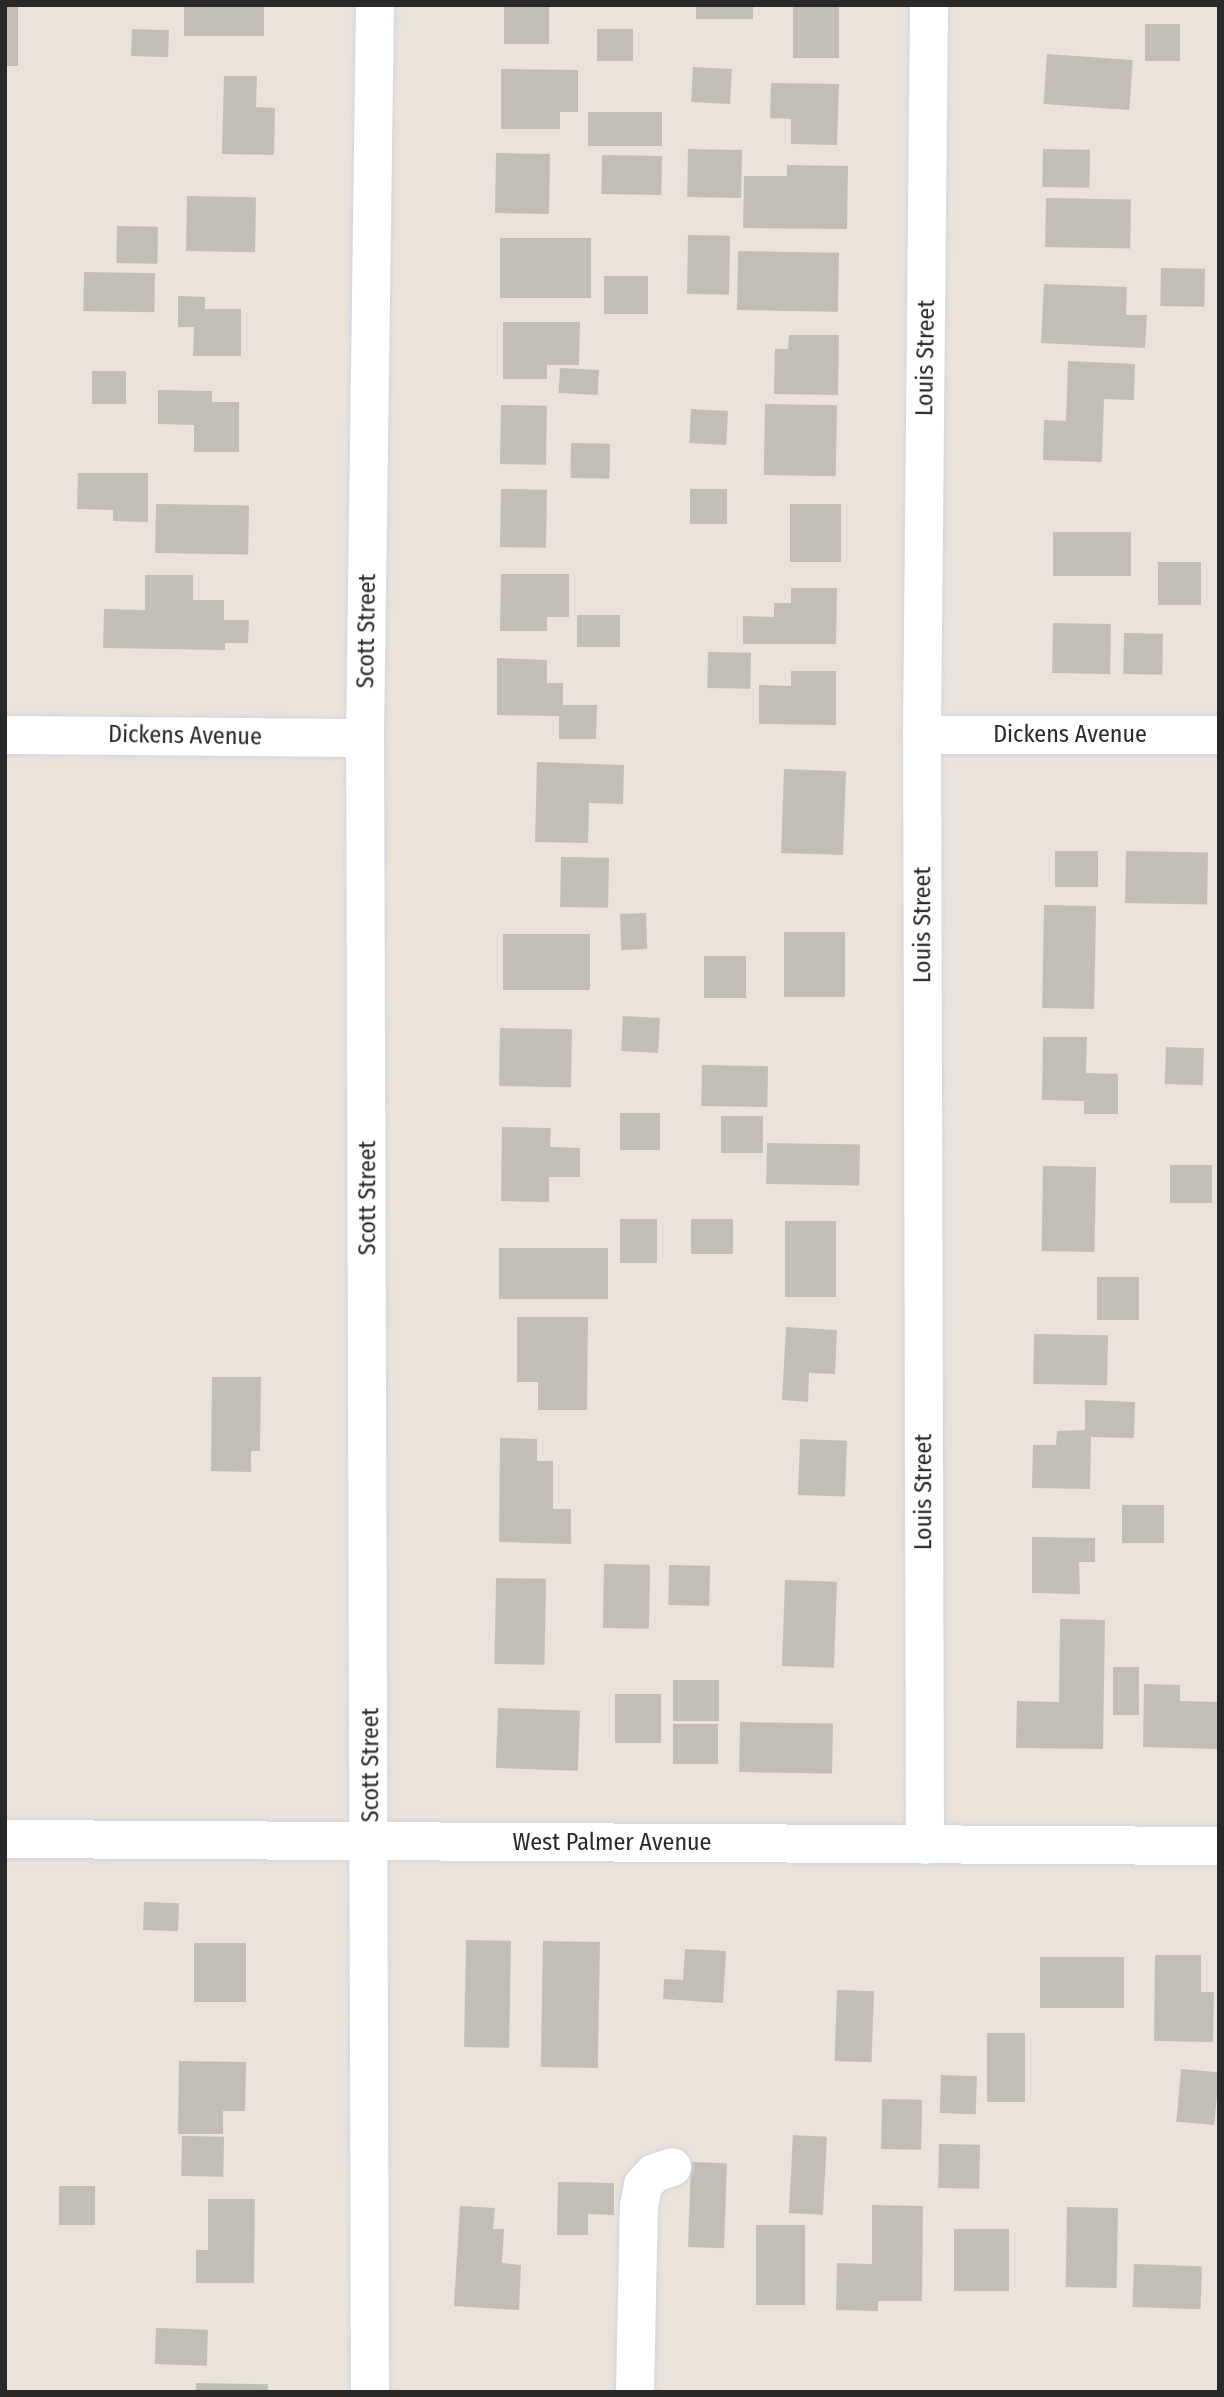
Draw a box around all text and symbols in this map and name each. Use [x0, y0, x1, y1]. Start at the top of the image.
street label: Louis Street [911, 300, 941, 416]
street label: Scott Street [352, 573, 382, 689]
street label: Dickens Avenue [108, 720, 262, 752]
street label: Dickens Avenue [993, 721, 1147, 749]
street label: Louis Street [909, 867, 937, 983]
street label: Scott Street [354, 1141, 382, 1255]
street label: Louis Street [910, 1434, 938, 1550]
street label: Scott Street [357, 1708, 385, 1822]
street label: West Palmer Avenue [513, 1829, 711, 1857]

